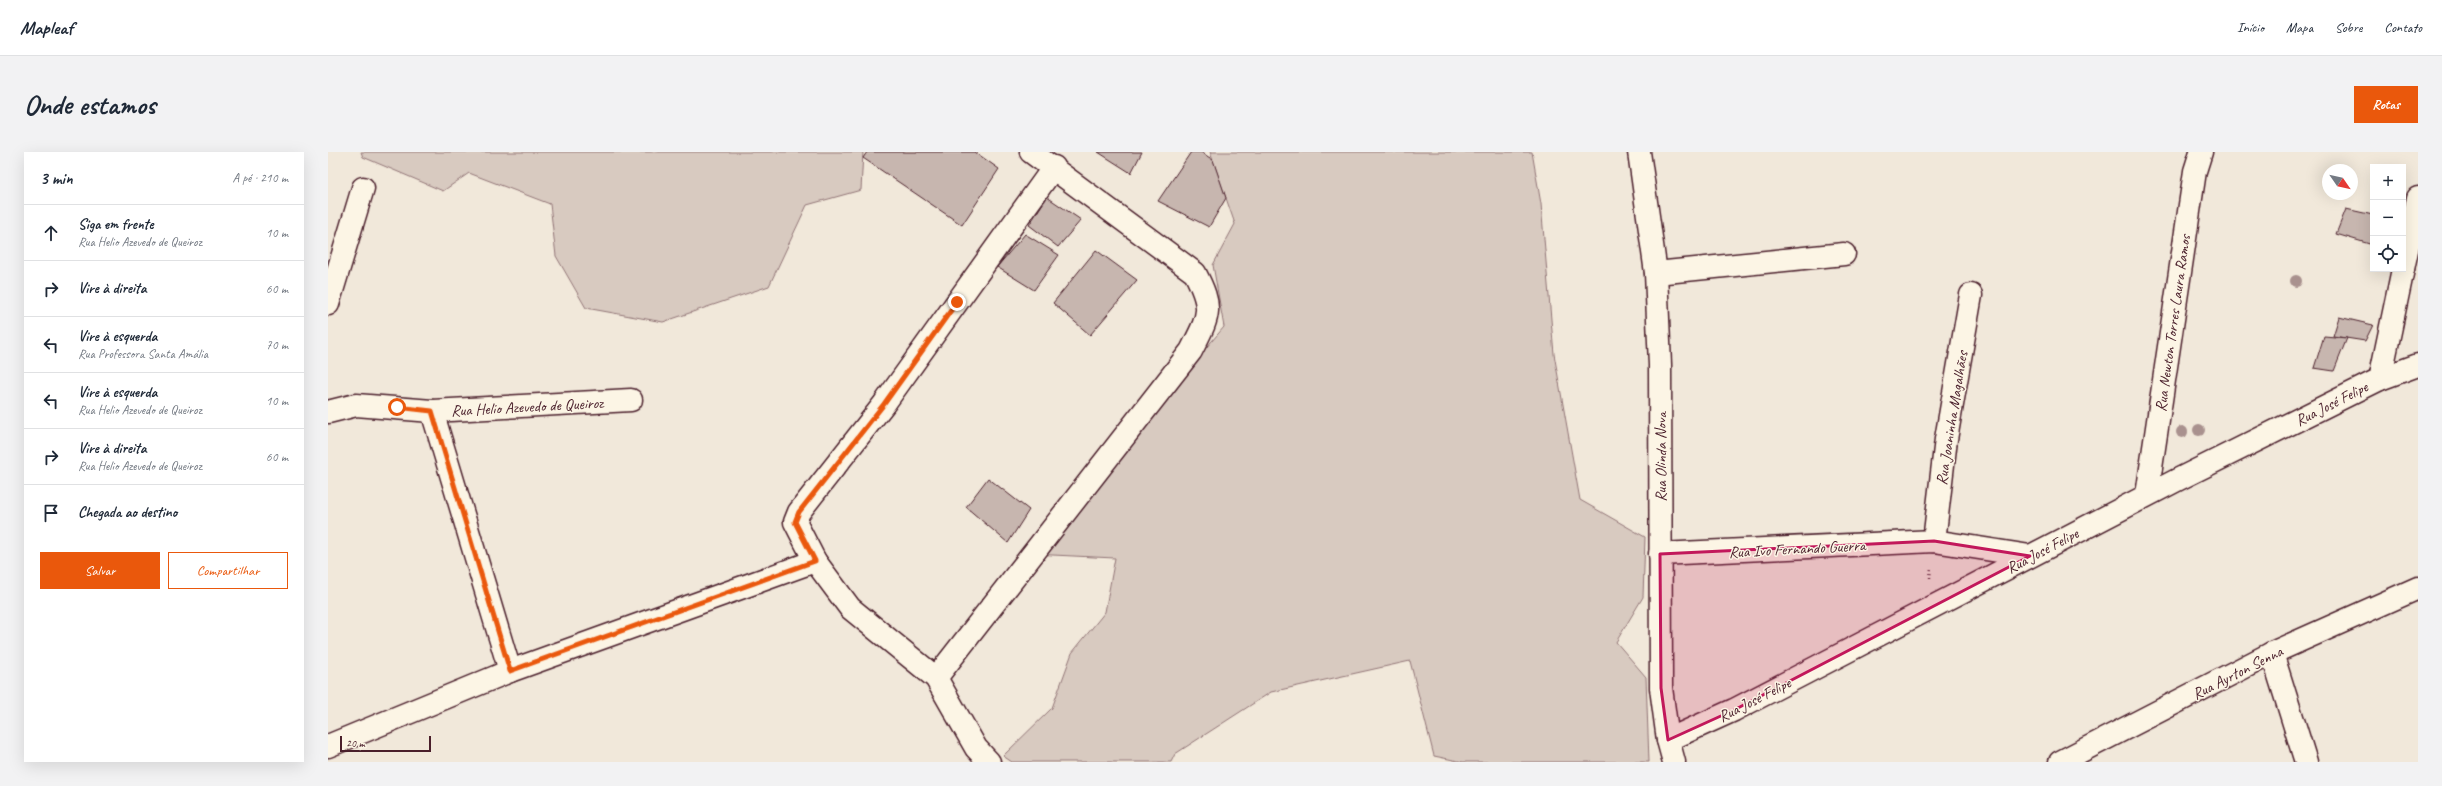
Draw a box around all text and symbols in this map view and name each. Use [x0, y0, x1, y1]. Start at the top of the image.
text: Mapleaf [20, 16, 73, 40]
text: Início [2237, 19, 2264, 36]
text: Mapa [2286, 19, 2313, 36]
text: Sobre [2335, 19, 2362, 36]
text: Contato [2384, 19, 2422, 36]
button: Rotas [2354, 86, 2418, 123]
text: Onde estamos [24, 87, 156, 122]
north arrow [2322, 164, 2358, 200]
map controls [2370, 164, 2406, 272]
button: + [2370, 164, 2406, 200]
text: 3 min [40, 168, 73, 189]
text: A pé · 210 m [232, 170, 288, 186]
button: − [2370, 200, 2406, 236]
text: Siga em frente [78, 215, 154, 234]
icon: ahead [40, 222, 62, 244]
text: 10 m [266, 225, 288, 241]
street label: Rua Newton Torres Laura Ramos [2151, 232, 2196, 413]
text: Rua Helio Azevedo de Queiroz [78, 234, 202, 250]
button: locate [2370, 236, 2406, 272]
icon: right [40, 278, 62, 300]
text: Vire à direita [78, 279, 147, 298]
text: 60 m [266, 281, 288, 297]
route end [948, 293, 966, 311]
text: Vire à esquerda [78, 327, 157, 346]
icon: left [40, 334, 62, 356]
text: 70 m [266, 337, 288, 353]
text: Rua Professora Santa Amália [78, 346, 208, 362]
street label: Rua Joaninha Magalhães [1932, 348, 1973, 486]
street label: Rua José Felipe [2292, 376, 2373, 431]
text: Vire à esquerda [78, 383, 157, 402]
icon: left [40, 390, 62, 412]
text: 10 m [266, 393, 288, 409]
street label: Rua Helio Azevedo de Queiroz [450, 393, 606, 421]
route start [388, 398, 406, 416]
text: Rua Helio Azevedo de Queiroz [78, 402, 202, 418]
street label: Rua Olinda Nova [1651, 411, 1671, 502]
text: Vire à direita [78, 439, 147, 458]
icon: right [40, 446, 62, 468]
text: 60 m [266, 449, 288, 465]
text: Rua Helio Azevedo de Queiroz [78, 458, 202, 474]
icon: arrive [40, 502, 62, 524]
text: Chegada ao destino [78, 503, 177, 522]
street label: Rua José Felipe [2003, 523, 2084, 578]
street label: Rua Ivo Fernando Guerra [1728, 535, 1867, 563]
button: Salvar [40, 552, 160, 589]
button: Compartilhar [168, 552, 288, 589]
street label: Rua Ayrton Senna [2189, 641, 2287, 704]
street label: Rua José Felipe [1715, 672, 1796, 727]
scale bar [340, 734, 431, 753]
text: 20 m [346, 736, 365, 750]

